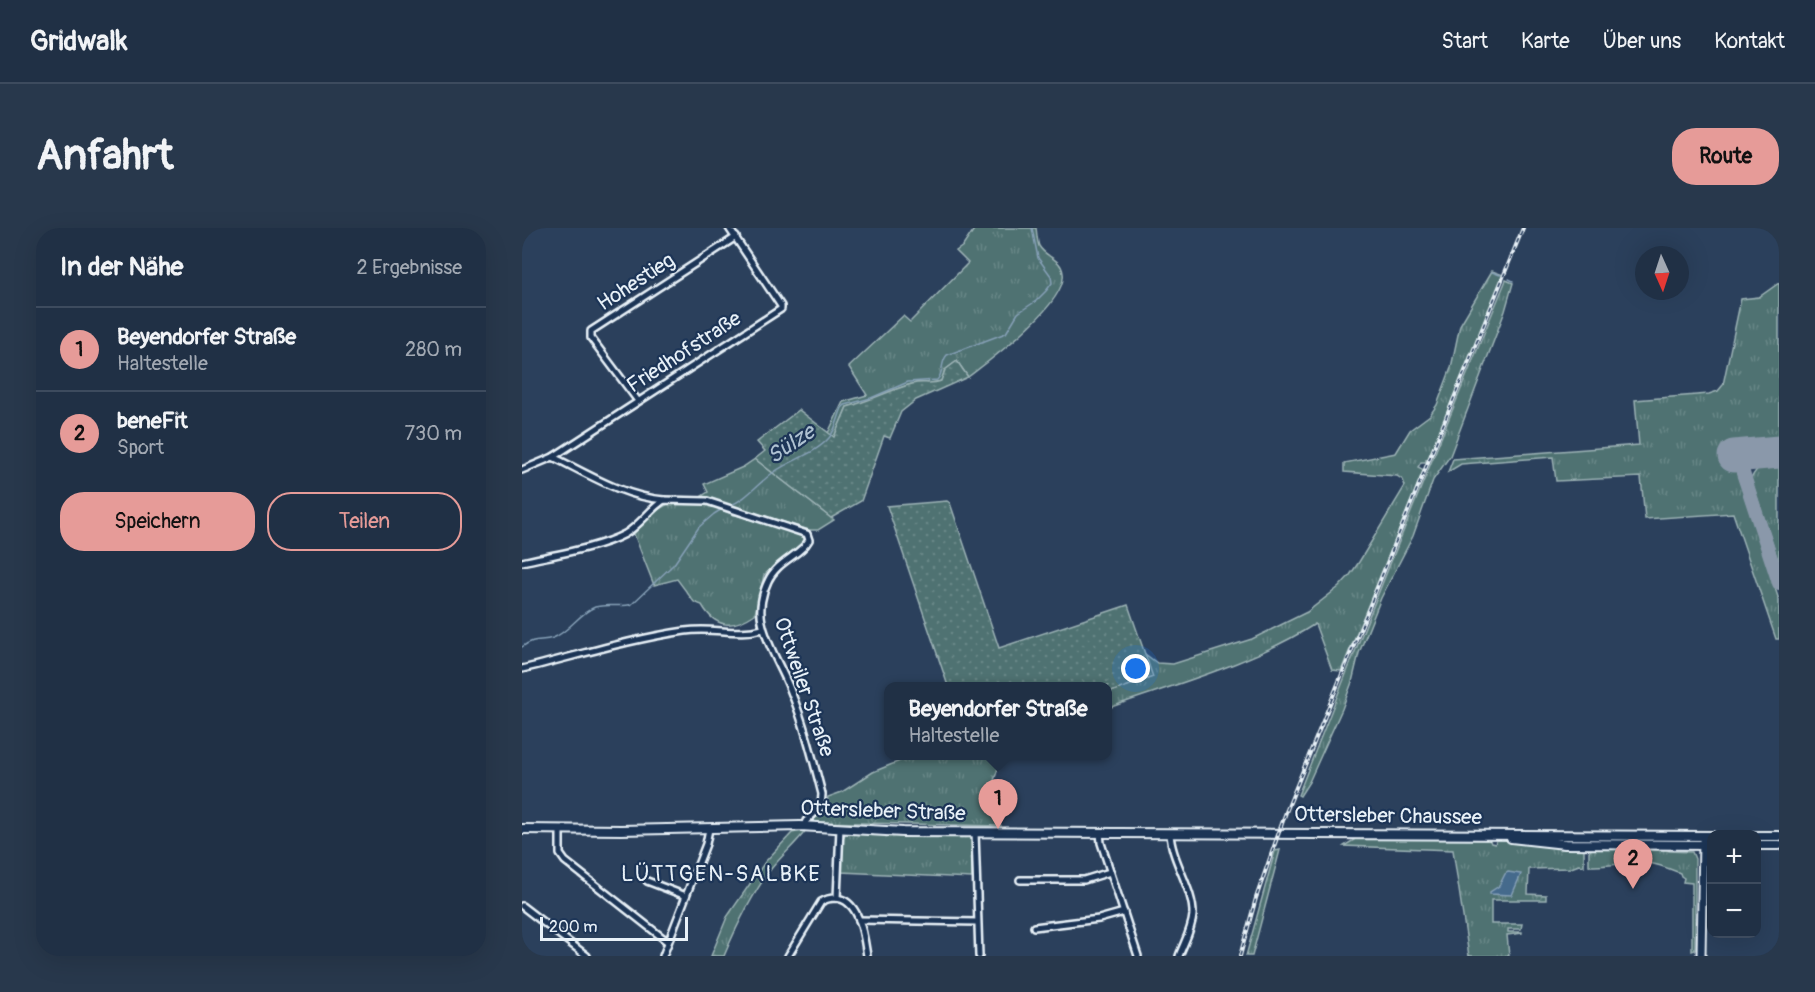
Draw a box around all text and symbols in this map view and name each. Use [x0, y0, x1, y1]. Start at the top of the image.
text: Gridwalk [30, 24, 128, 59]
text: Start [1442, 28, 1488, 55]
text: Karte [1521, 28, 1570, 55]
text: Über uns [1603, 28, 1681, 55]
text: Kontakt [1714, 28, 1785, 55]
button: Route [1672, 128, 1779, 185]
text: Anfahrt [36, 130, 174, 182]
north arrow [1635, 246, 1689, 300]
street label: Hohestieg [592, 247, 680, 317]
text: In der Nähe [60, 251, 183, 283]
text: 2 Ergebnisse [357, 255, 462, 280]
street label: Friedhofstraße [622, 305, 747, 399]
text: Beyendorfer Straße [117, 323, 296, 351]
text: 1 [76, 337, 83, 362]
text: 280 m [405, 337, 462, 362]
text: Haltestelle [117, 351, 208, 376]
text: beneFit [117, 407, 188, 435]
water label: Sülze [762, 417, 822, 470]
text: 2 [74, 421, 85, 446]
text: 730 m [405, 421, 462, 446]
text: Sport [117, 435, 164, 460]
button: Speichern [60, 492, 255, 551]
button: Teilen [267, 492, 462, 551]
street label: Ottweiler Straße [768, 614, 841, 761]
your location [1121, 654, 1150, 683]
popup [884, 682, 1112, 760]
text: Beyendorfer Straße [908, 695, 1088, 723]
text: Haltestelle [908, 723, 999, 748]
pin: 1 [978, 780, 1018, 829]
street label: Ottersleber Straße [800, 795, 967, 827]
street label: Ottersleber Chaussee [1294, 801, 1483, 831]
map controls [1707, 830, 1761, 938]
button: + [1707, 830, 1761, 884]
pin: 2 [1614, 840, 1652, 889]
district label: LÜTTGEN-SALBKE [621, 860, 821, 888]
button: − [1707, 884, 1761, 938]
scale bar [540, 914, 688, 942]
text: 200 m [549, 917, 597, 937]

